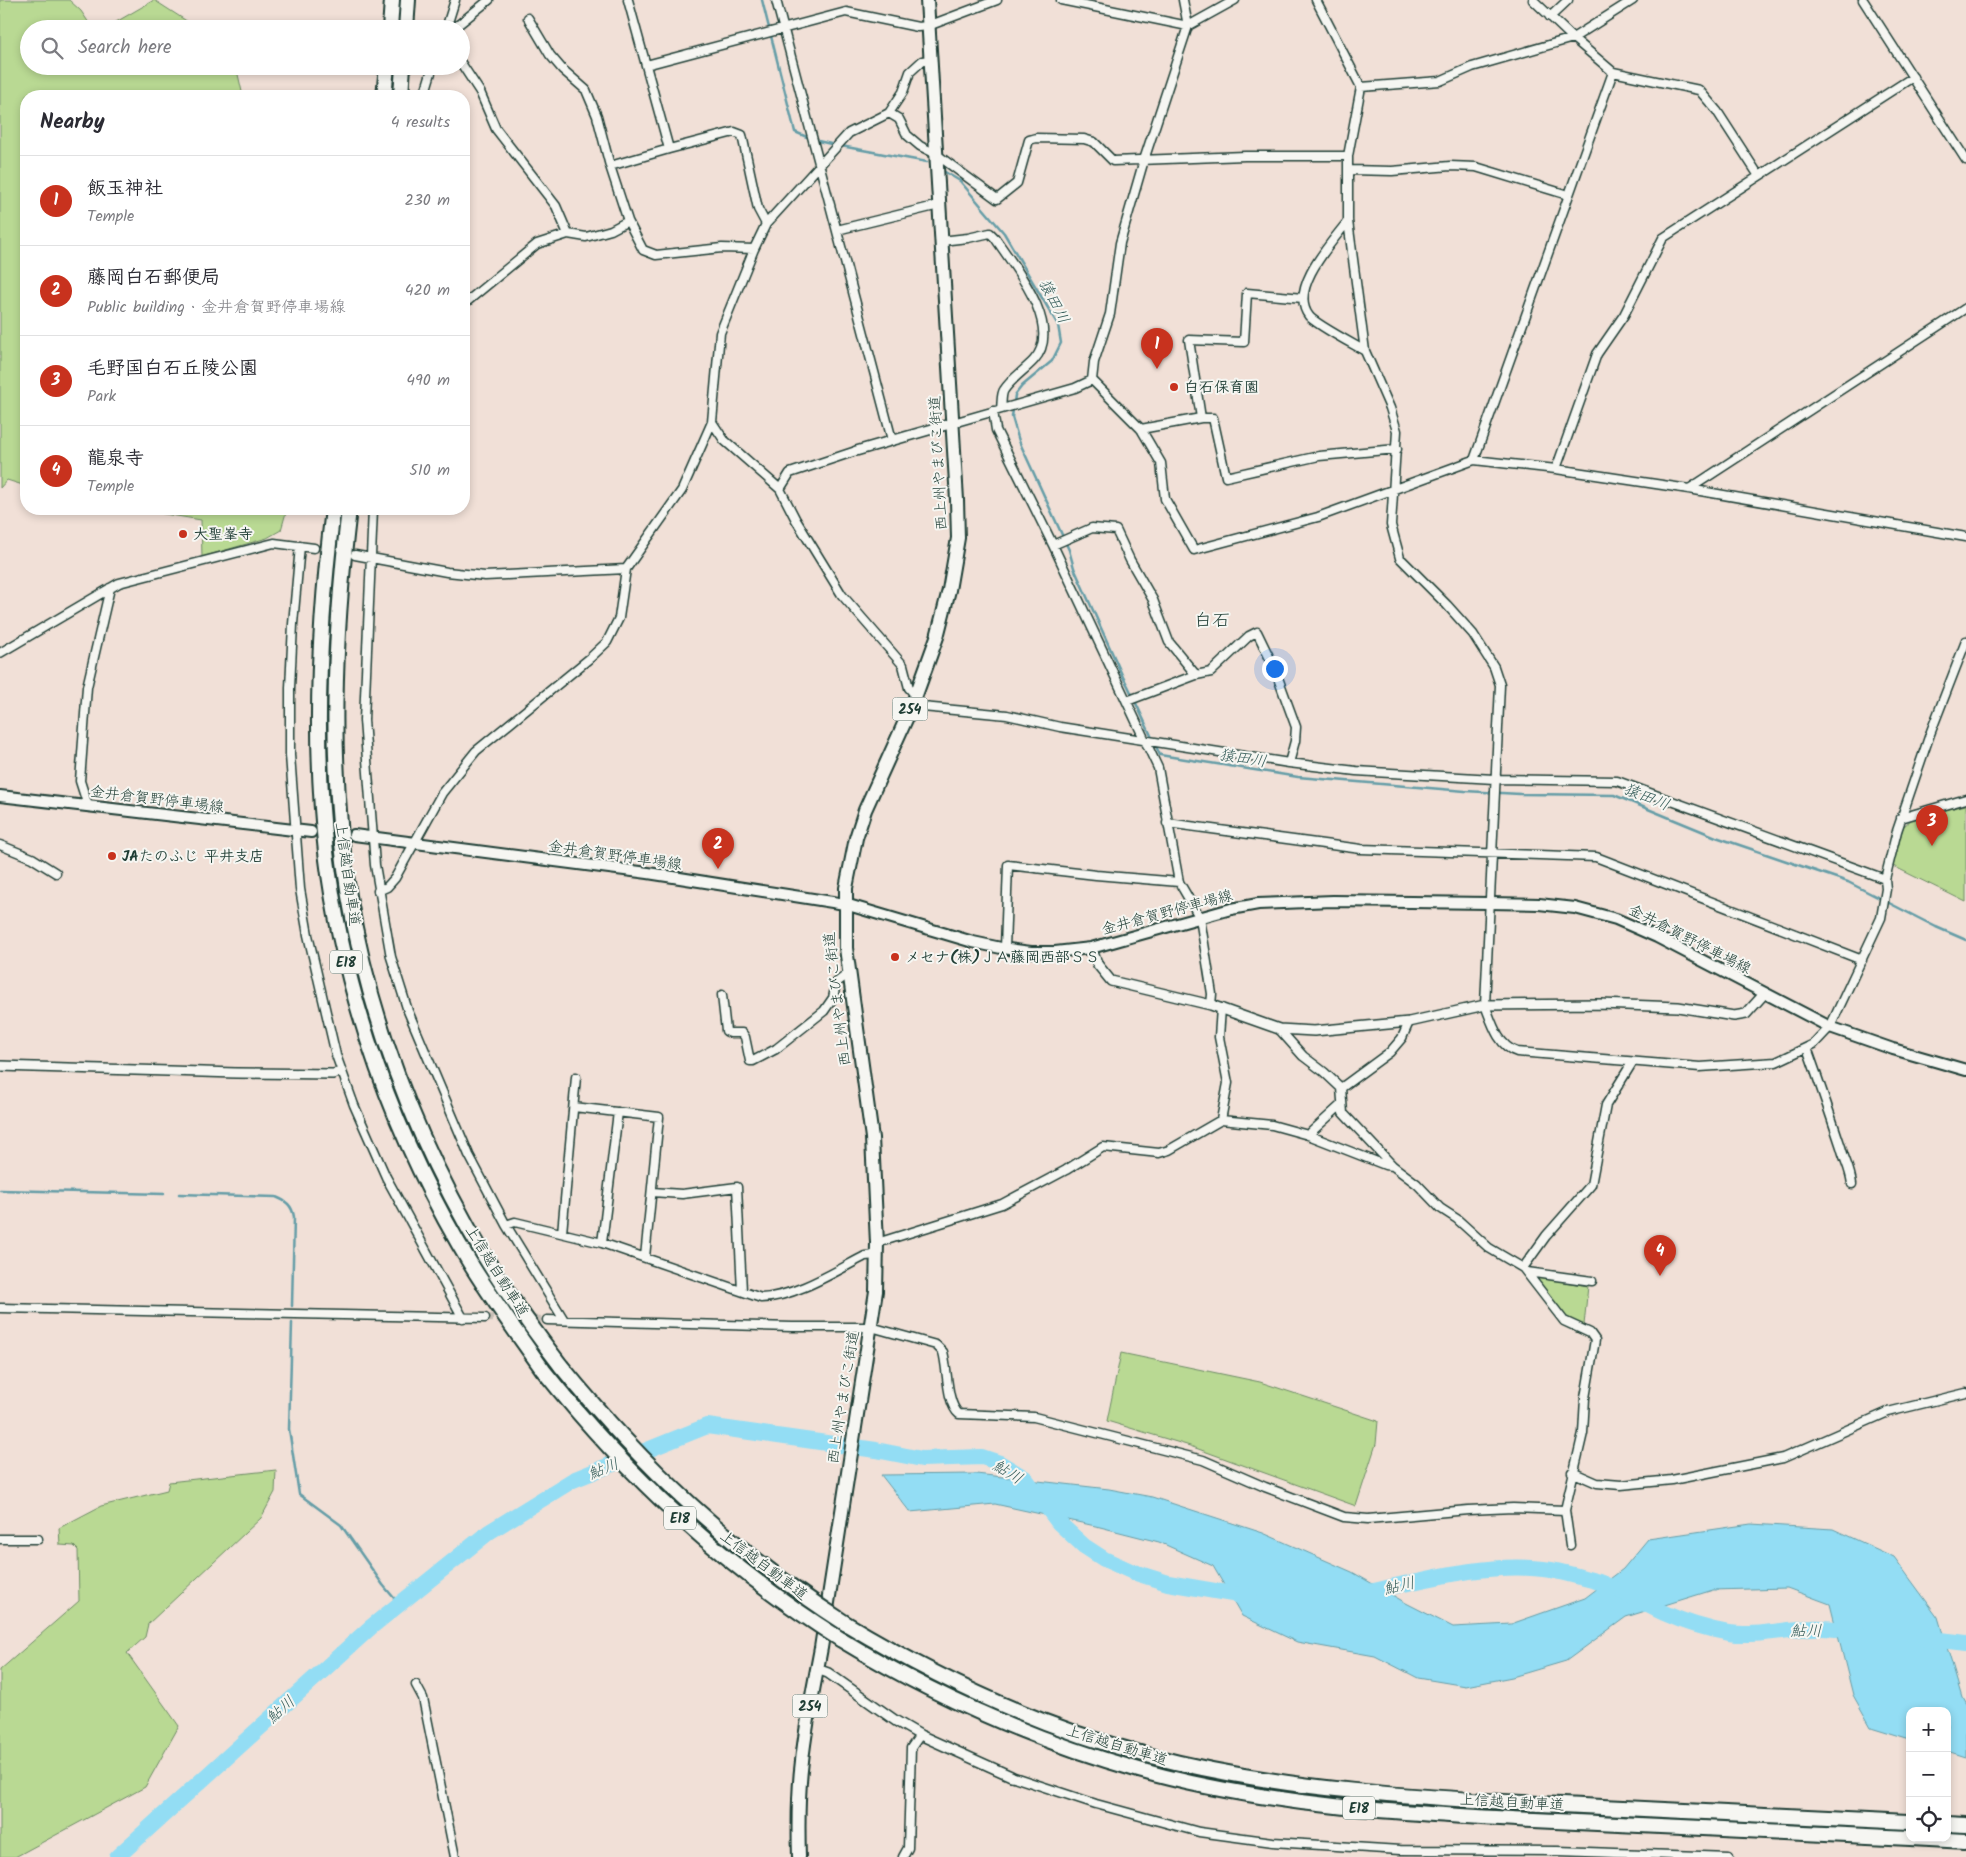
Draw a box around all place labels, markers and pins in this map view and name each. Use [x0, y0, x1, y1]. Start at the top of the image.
pin: 1 [1141, 328, 1173, 369]
place label: 白石保育園 [1184, 376, 1259, 400]
marker: 白石保育園 [1168, 381, 1180, 393]
place label: 大聖峯寺 [193, 523, 253, 547]
marker: 大聖峯寺 [177, 528, 189, 540]
pin: 3 [1916, 805, 1948, 846]
pin: 2 [702, 828, 734, 869]
place label: JAたのふじ 平井支店 [122, 845, 264, 869]
marker: JAたのふじ 平井支店 [106, 850, 118, 862]
place label: メセナ(株)ＪＡ藤岡西部ＳＳ [905, 946, 1100, 970]
marker: メセナ(株)ＪＡ藤岡西部ＳＳ [889, 951, 901, 963]
pin: 4 [1644, 1235, 1676, 1276]

